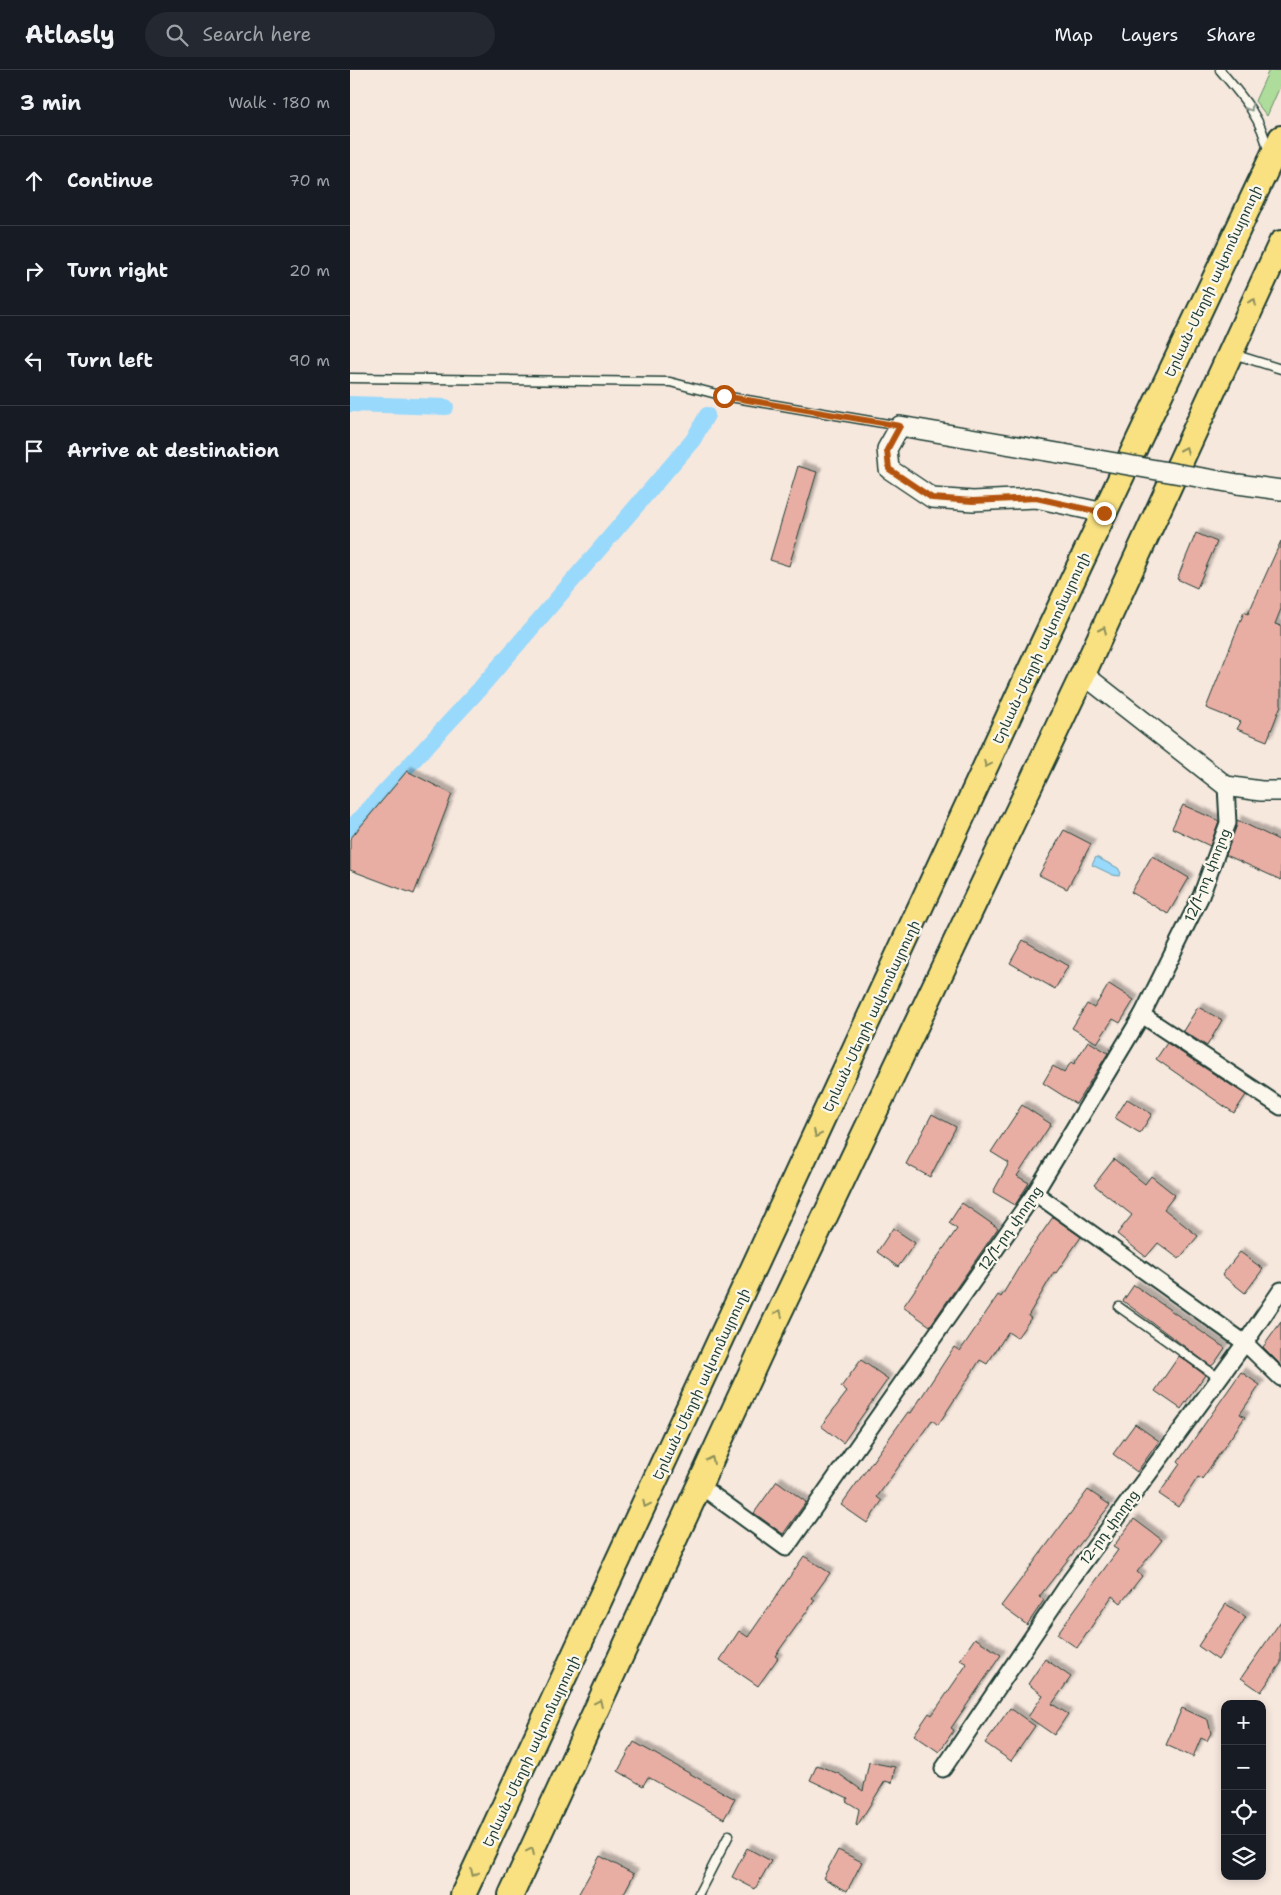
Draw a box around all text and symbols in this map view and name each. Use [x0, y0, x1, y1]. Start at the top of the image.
search box [145, 12, 495, 57]
text: Atlasly [25, 19, 115, 51]
icon: search [163, 21, 191, 49]
text: Search here [203, 22, 311, 47]
text: Map [1055, 23, 1093, 47]
text: Layers [1121, 23, 1178, 47]
text: Share [1206, 23, 1256, 47]
text: 3 min [20, 89, 81, 117]
text: Walk · 180 m [228, 92, 330, 113]
one-way arrow [1243, 103, 1253, 112]
icon: ahead [20, 167, 48, 195]
text: Continue [67, 168, 153, 193]
text: 70 m [289, 170, 330, 191]
street label: Երևան-Մեղրի ավտոմայրուղի [1160, 182, 1266, 380]
icon: right [20, 257, 48, 285]
text: Turn right [67, 258, 168, 283]
text: 20 m [289, 260, 330, 281]
one-way arrow [1246, 298, 1257, 307]
icon: left [20, 347, 48, 375]
text: Turn left [67, 348, 153, 373]
text: 90 m [289, 350, 330, 371]
route start [713, 385, 736, 408]
icon: arrive [20, 437, 48, 465]
text: Arrive at destination [67, 438, 279, 463]
one-way arrow [1178, 446, 1189, 455]
route end [1093, 502, 1116, 525]
street label: Երևան-Մեղրի ավտոմայրուղի [988, 549, 1094, 747]
one-way arrow [1097, 626, 1107, 635]
one-way arrow [983, 759, 994, 768]
street label: 12/1-րդ փողոց [1180, 825, 1234, 925]
street label: Երևան-Մեղրի ավտոմայրուղի [818, 917, 924, 1115]
one-way arrow [812, 1129, 823, 1138]
street label: 12/1-րդ փողոց [974, 1182, 1046, 1274]
street label: Երևան-Մեղրի ավտոմայրուղի [648, 1285, 754, 1483]
one-way arrow [773, 1309, 783, 1318]
one-way arrow [704, 1456, 715, 1465]
street label: 12-րդ փողոց [1076, 1486, 1142, 1568]
one-way arrow [641, 1499, 652, 1508]
street label: Երևան-Մեղրի ավտոմայրուղի [478, 1652, 584, 1850]
one-way arrow [592, 1699, 603, 1708]
map controls [1221, 1700, 1266, 1880]
button: + [1221, 1700, 1266, 1745]
button: − [1221, 1745, 1266, 1790]
button: locate [1221, 1790, 1266, 1835]
button: layers [1221, 1835, 1266, 1880]
one-way arrow [525, 1847, 535, 1856]
one-way arrow [469, 1868, 480, 1877]

